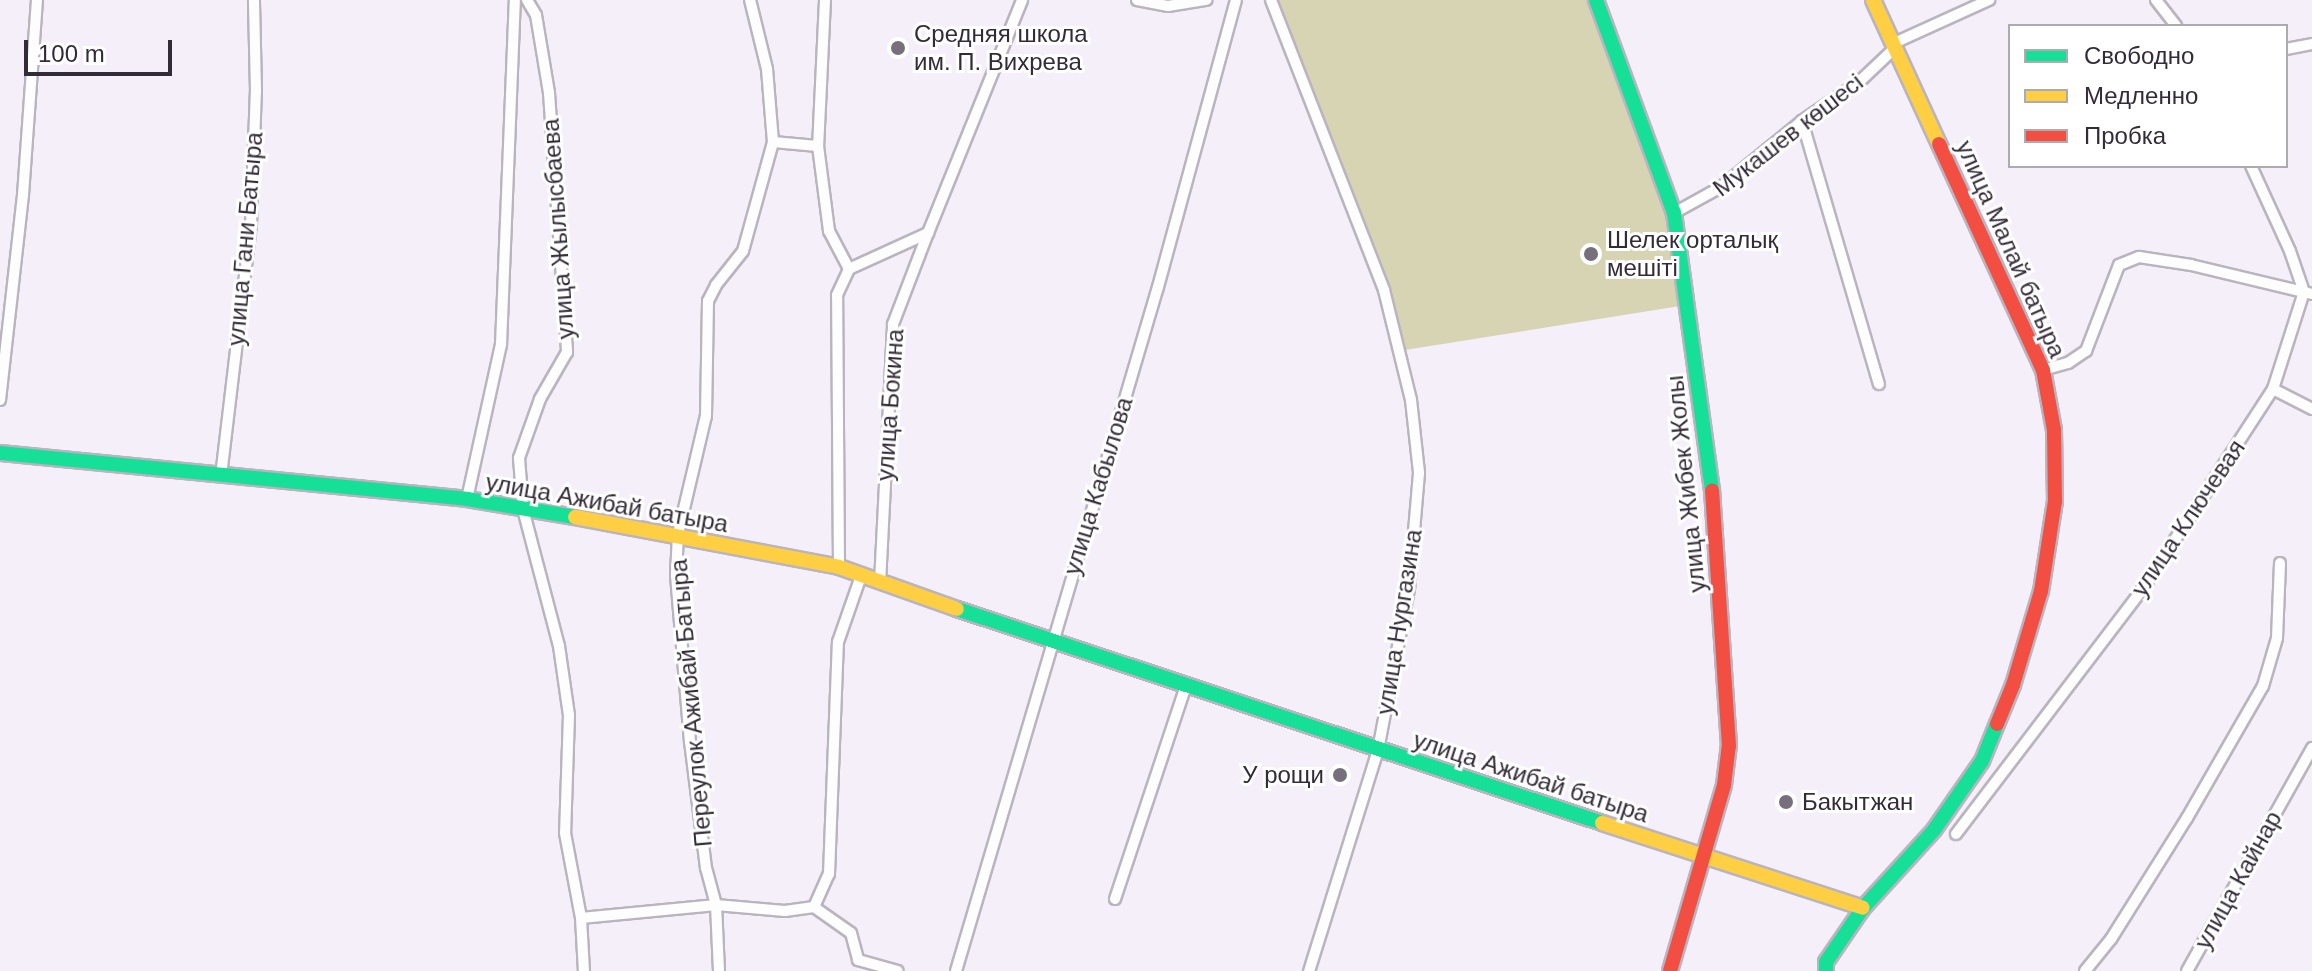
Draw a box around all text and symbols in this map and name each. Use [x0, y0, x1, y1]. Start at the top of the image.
place label: Средняя школа им. П. Вихрева [914, 20, 1088, 76]
scale bar [28, 24, 176, 74]
legend [2008, 24, 2288, 168]
marker: Средняя школа им. П. Вихрева [889, 39, 907, 57]
text: 100 m [38, 40, 105, 67]
text: Свободно [2084, 42, 2194, 69]
street label: Мукашев көшесі [1707, 67, 1869, 203]
text: Медленно [2084, 82, 2198, 109]
street label: улица Жылысбаева [536, 118, 580, 340]
text: Пробка [2084, 122, 2166, 149]
street label: улица Гани Батыра [221, 131, 269, 347]
street label: улица Малай батыра [1950, 136, 2072, 362]
place label: Шелек орталық мешіті [1607, 226, 1778, 282]
marker: Шелек орталық мешіті [1582, 245, 1600, 263]
street label: улица Бокина [870, 328, 910, 482]
street label: улица Жибек Жолы [1660, 374, 1712, 594]
street label: улица Кабылова [1057, 394, 1139, 578]
street label: улица Ключевая [2125, 434, 2251, 602]
street label: улица Ажибай батыра [484, 467, 730, 539]
street label: улица Нургазина [1370, 527, 1428, 717]
street label: Переулок Ажибай Батыра [664, 558, 718, 848]
street label: улица Ажибай батыра [1410, 725, 1652, 829]
place label: У рощи [1242, 761, 1324, 789]
marker: У рощи [1331, 766, 1349, 784]
place label: Бакытжан [1802, 788, 1913, 816]
marker: Бакытжан [1777, 793, 1795, 811]
street label: улица Кайнар [2188, 806, 2288, 954]

